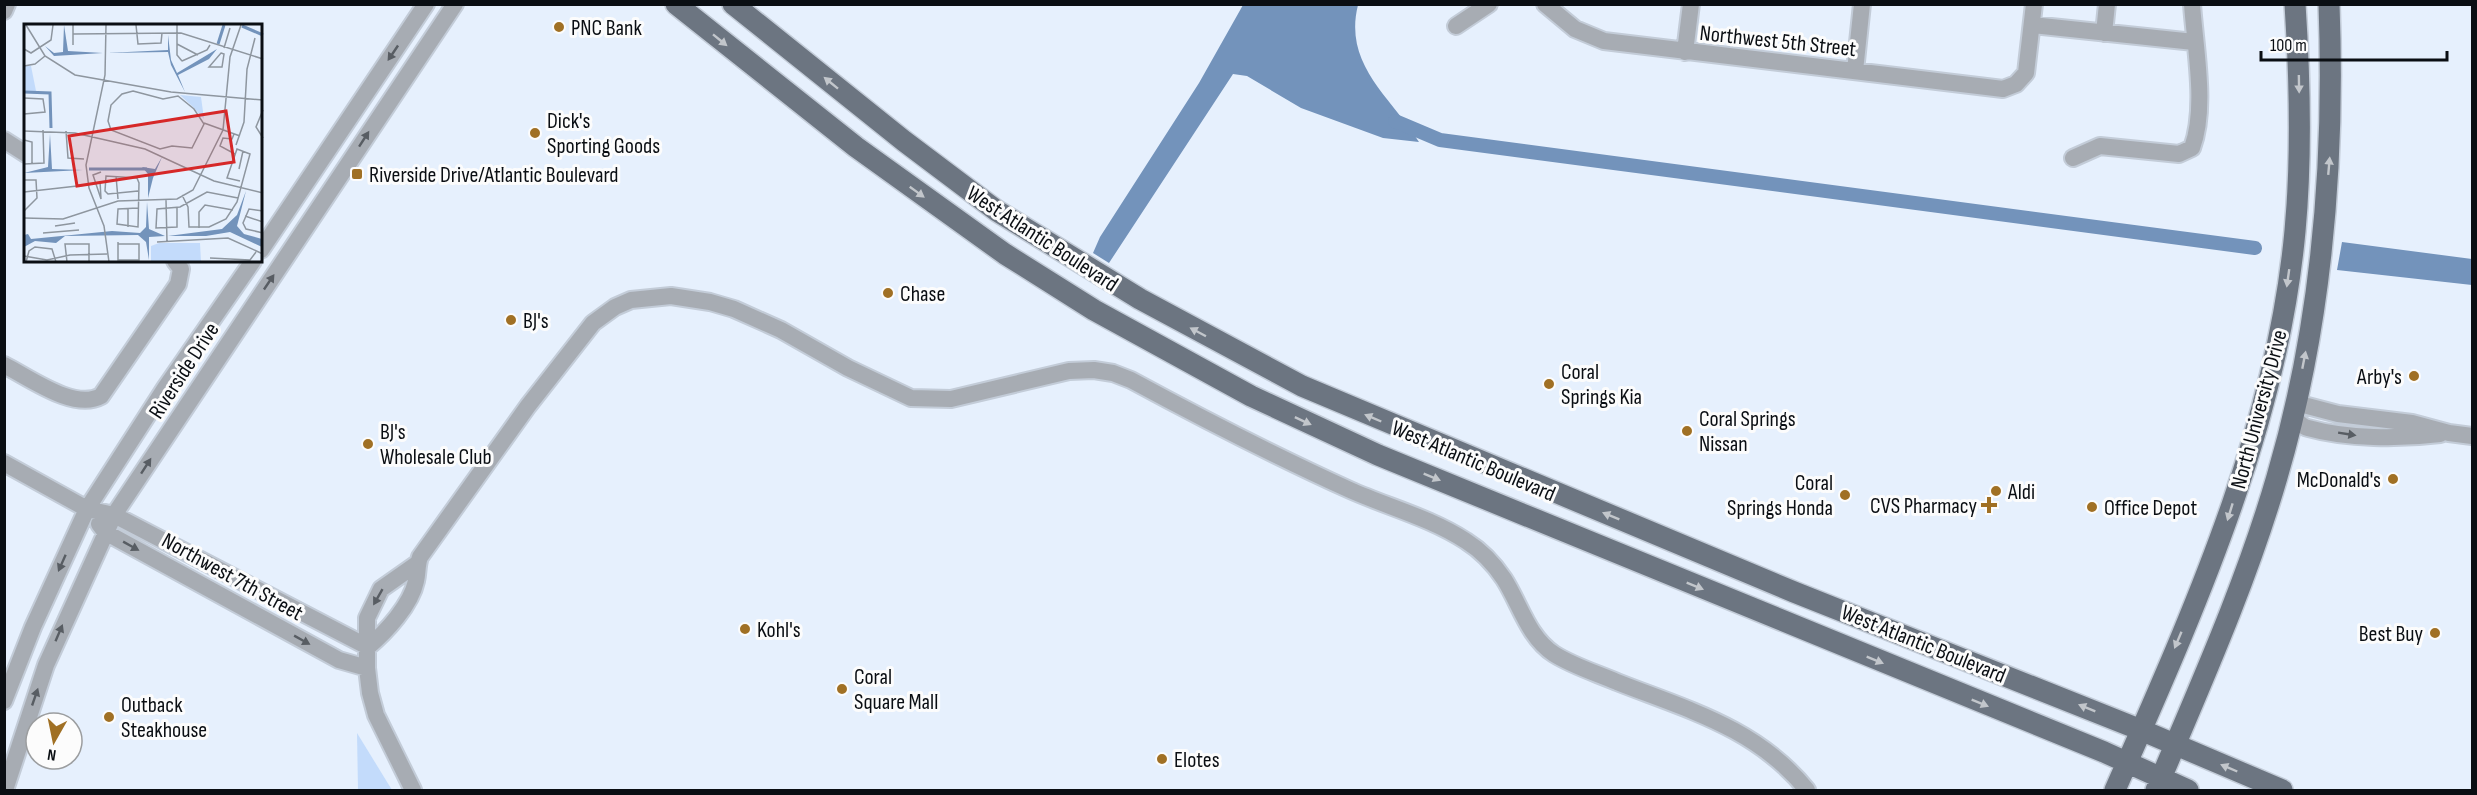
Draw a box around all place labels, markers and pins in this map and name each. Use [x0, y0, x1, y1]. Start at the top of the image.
place label: PNC Bank [571, 15, 642, 42]
marker: PNC Bank [552, 20, 566, 34]
place label: Dick's Sporting Goods [547, 108, 660, 160]
marker: Dick's Sporting Goods [528, 126, 542, 140]
place label: Riverside Drive/Atlantic Boulevard [369, 162, 619, 189]
marker: Riverside Drive/Atlantic Boulevard [350, 167, 364, 181]
place label: Chase [900, 281, 945, 308]
marker: Chase [881, 286, 895, 300]
place label: BJ's [523, 308, 549, 335]
marker: BJ's [504, 313, 518, 327]
place label: Coral Springs Kia [1561, 359, 1642, 411]
place label: Arby's [2356, 364, 2402, 391]
marker: Arby's [2407, 369, 2421, 383]
marker: Coral Springs Kia [1542, 377, 1556, 391]
place label: Coral Springs Nissan [1699, 406, 1796, 458]
place label: BJ's Wholesale Club [380, 419, 492, 471]
marker: Coral Springs Nissan [1680, 424, 1694, 438]
marker: BJ's Wholesale Club [361, 437, 375, 451]
place label: McDonald's [2297, 467, 2381, 494]
place label: Coral Springs Honda [1727, 470, 1833, 522]
marker: McDonald's [2386, 472, 2400, 486]
place label: Aldi [2007, 479, 2035, 506]
marker: Aldi [1989, 484, 2003, 498]
marker: Coral Springs Honda [1838, 488, 1852, 502]
place label: CVS Pharmacy [1870, 493, 1977, 520]
place label: Office Depot [2104, 495, 2198, 522]
marker: CVS Pharmacy [1982, 498, 1996, 512]
marker: Office Depot [2085, 500, 2099, 514]
place label: Kohl's [757, 617, 801, 644]
place label: Best Buy [2359, 621, 2424, 648]
marker: Kohl's [738, 622, 752, 636]
marker: Best Buy [2428, 626, 2442, 640]
place label: Coral Square Mall [854, 664, 938, 716]
marker: Coral Square Mall [835, 682, 849, 696]
place label: Outback Steakhouse [121, 692, 207, 744]
marker: Outback Steakhouse [102, 710, 116, 724]
place label: Elotes [1174, 747, 1220, 774]
marker: Elotes [1155, 752, 1169, 766]

